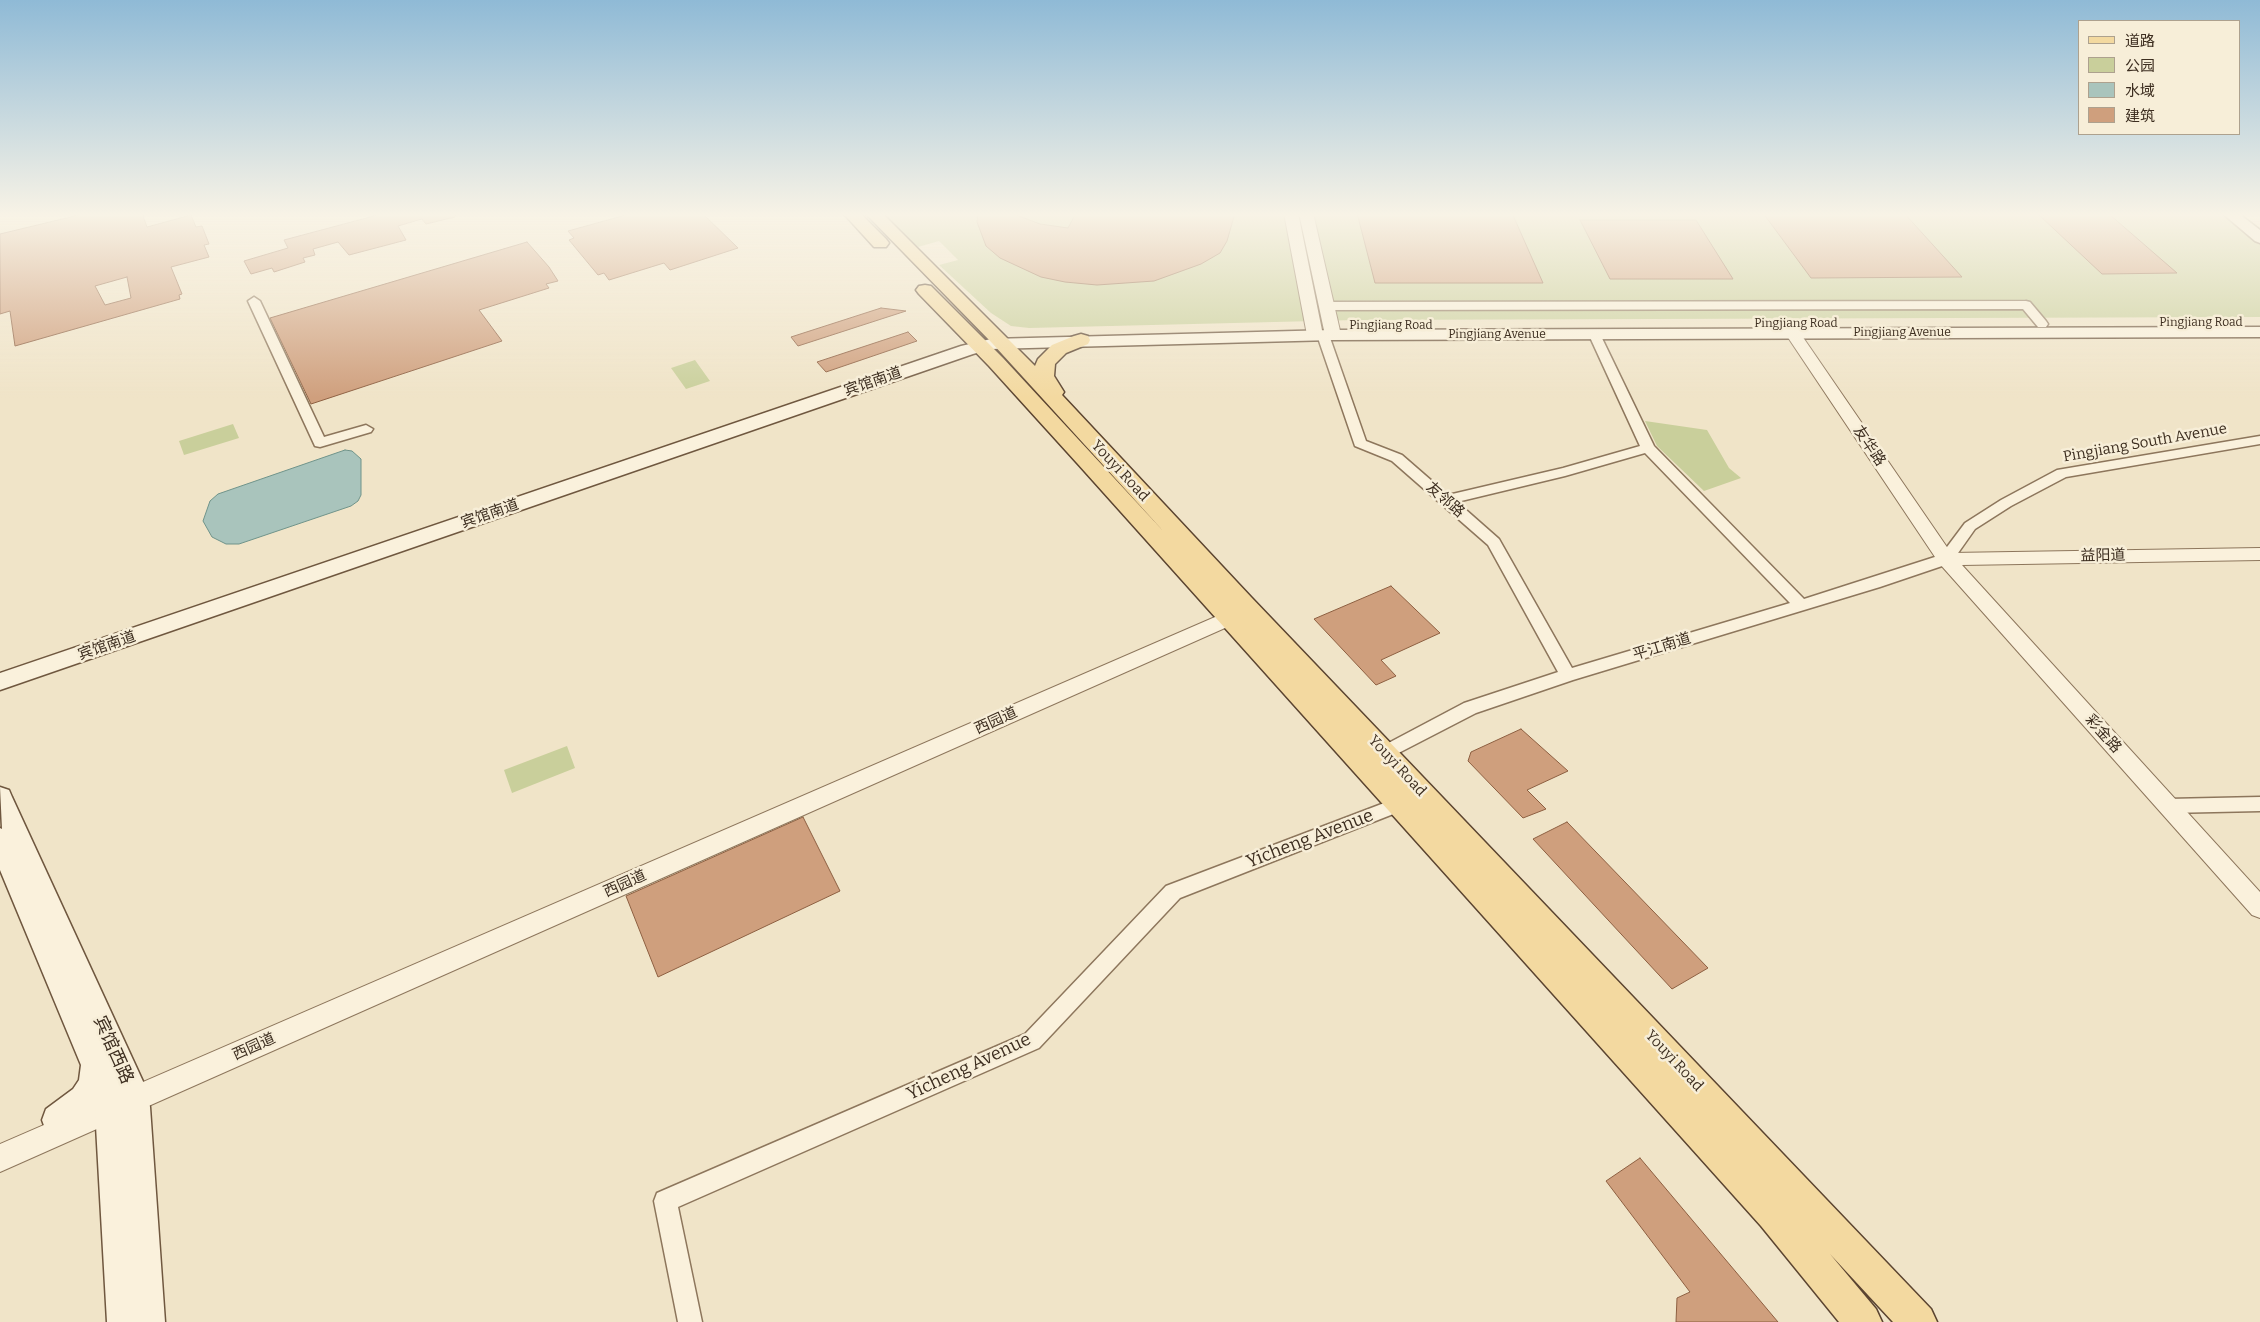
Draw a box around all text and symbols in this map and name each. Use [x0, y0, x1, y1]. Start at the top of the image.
legend [2078, 20, 2240, 135]
text: 道路 [2125, 32, 2155, 50]
text: 公园 [2125, 57, 2155, 75]
text: 水域 [2125, 82, 2155, 100]
text: 建筑 [2125, 107, 2155, 125]
street label: Pingjiang Road [2159, 316, 2243, 330]
street label: Pingjiang Road [1754, 317, 1838, 331]
street label: Pingjiang Road [1349, 319, 1433, 333]
street label: Pingjiang Avenue [1853, 326, 1951, 340]
street label: Pingjiang Avenue [1448, 328, 1546, 342]
street label: 宾馆南道 [842, 364, 904, 400]
street label: Pingjiang South Avenue [2062, 420, 2228, 466]
street label: 友华路 [1849, 422, 1889, 470]
street label: Youyi Road [1087, 437, 1153, 505]
street label: 友邻路 [1422, 478, 1468, 522]
street label: 宾馆南道 [459, 496, 521, 532]
street label: 益阳道 [2080, 547, 2126, 565]
street label: 宾馆南道 [76, 628, 138, 664]
street label: 平江南道 [1631, 630, 1693, 664]
street label: 西园道 [972, 704, 1020, 738]
street label: 彩金路 [2081, 711, 2125, 757]
street label: Youyi Road [1364, 732, 1430, 800]
street label: Yicheng Avenue [1243, 805, 1377, 873]
street label: 西园道 [601, 867, 649, 901]
street label: 宾馆西路 [88, 1013, 138, 1087]
street label: Youyi Road [1641, 1027, 1707, 1095]
street label: Yicheng Avenue [904, 1029, 1034, 1105]
street label: 西园道 [230, 1030, 278, 1064]

